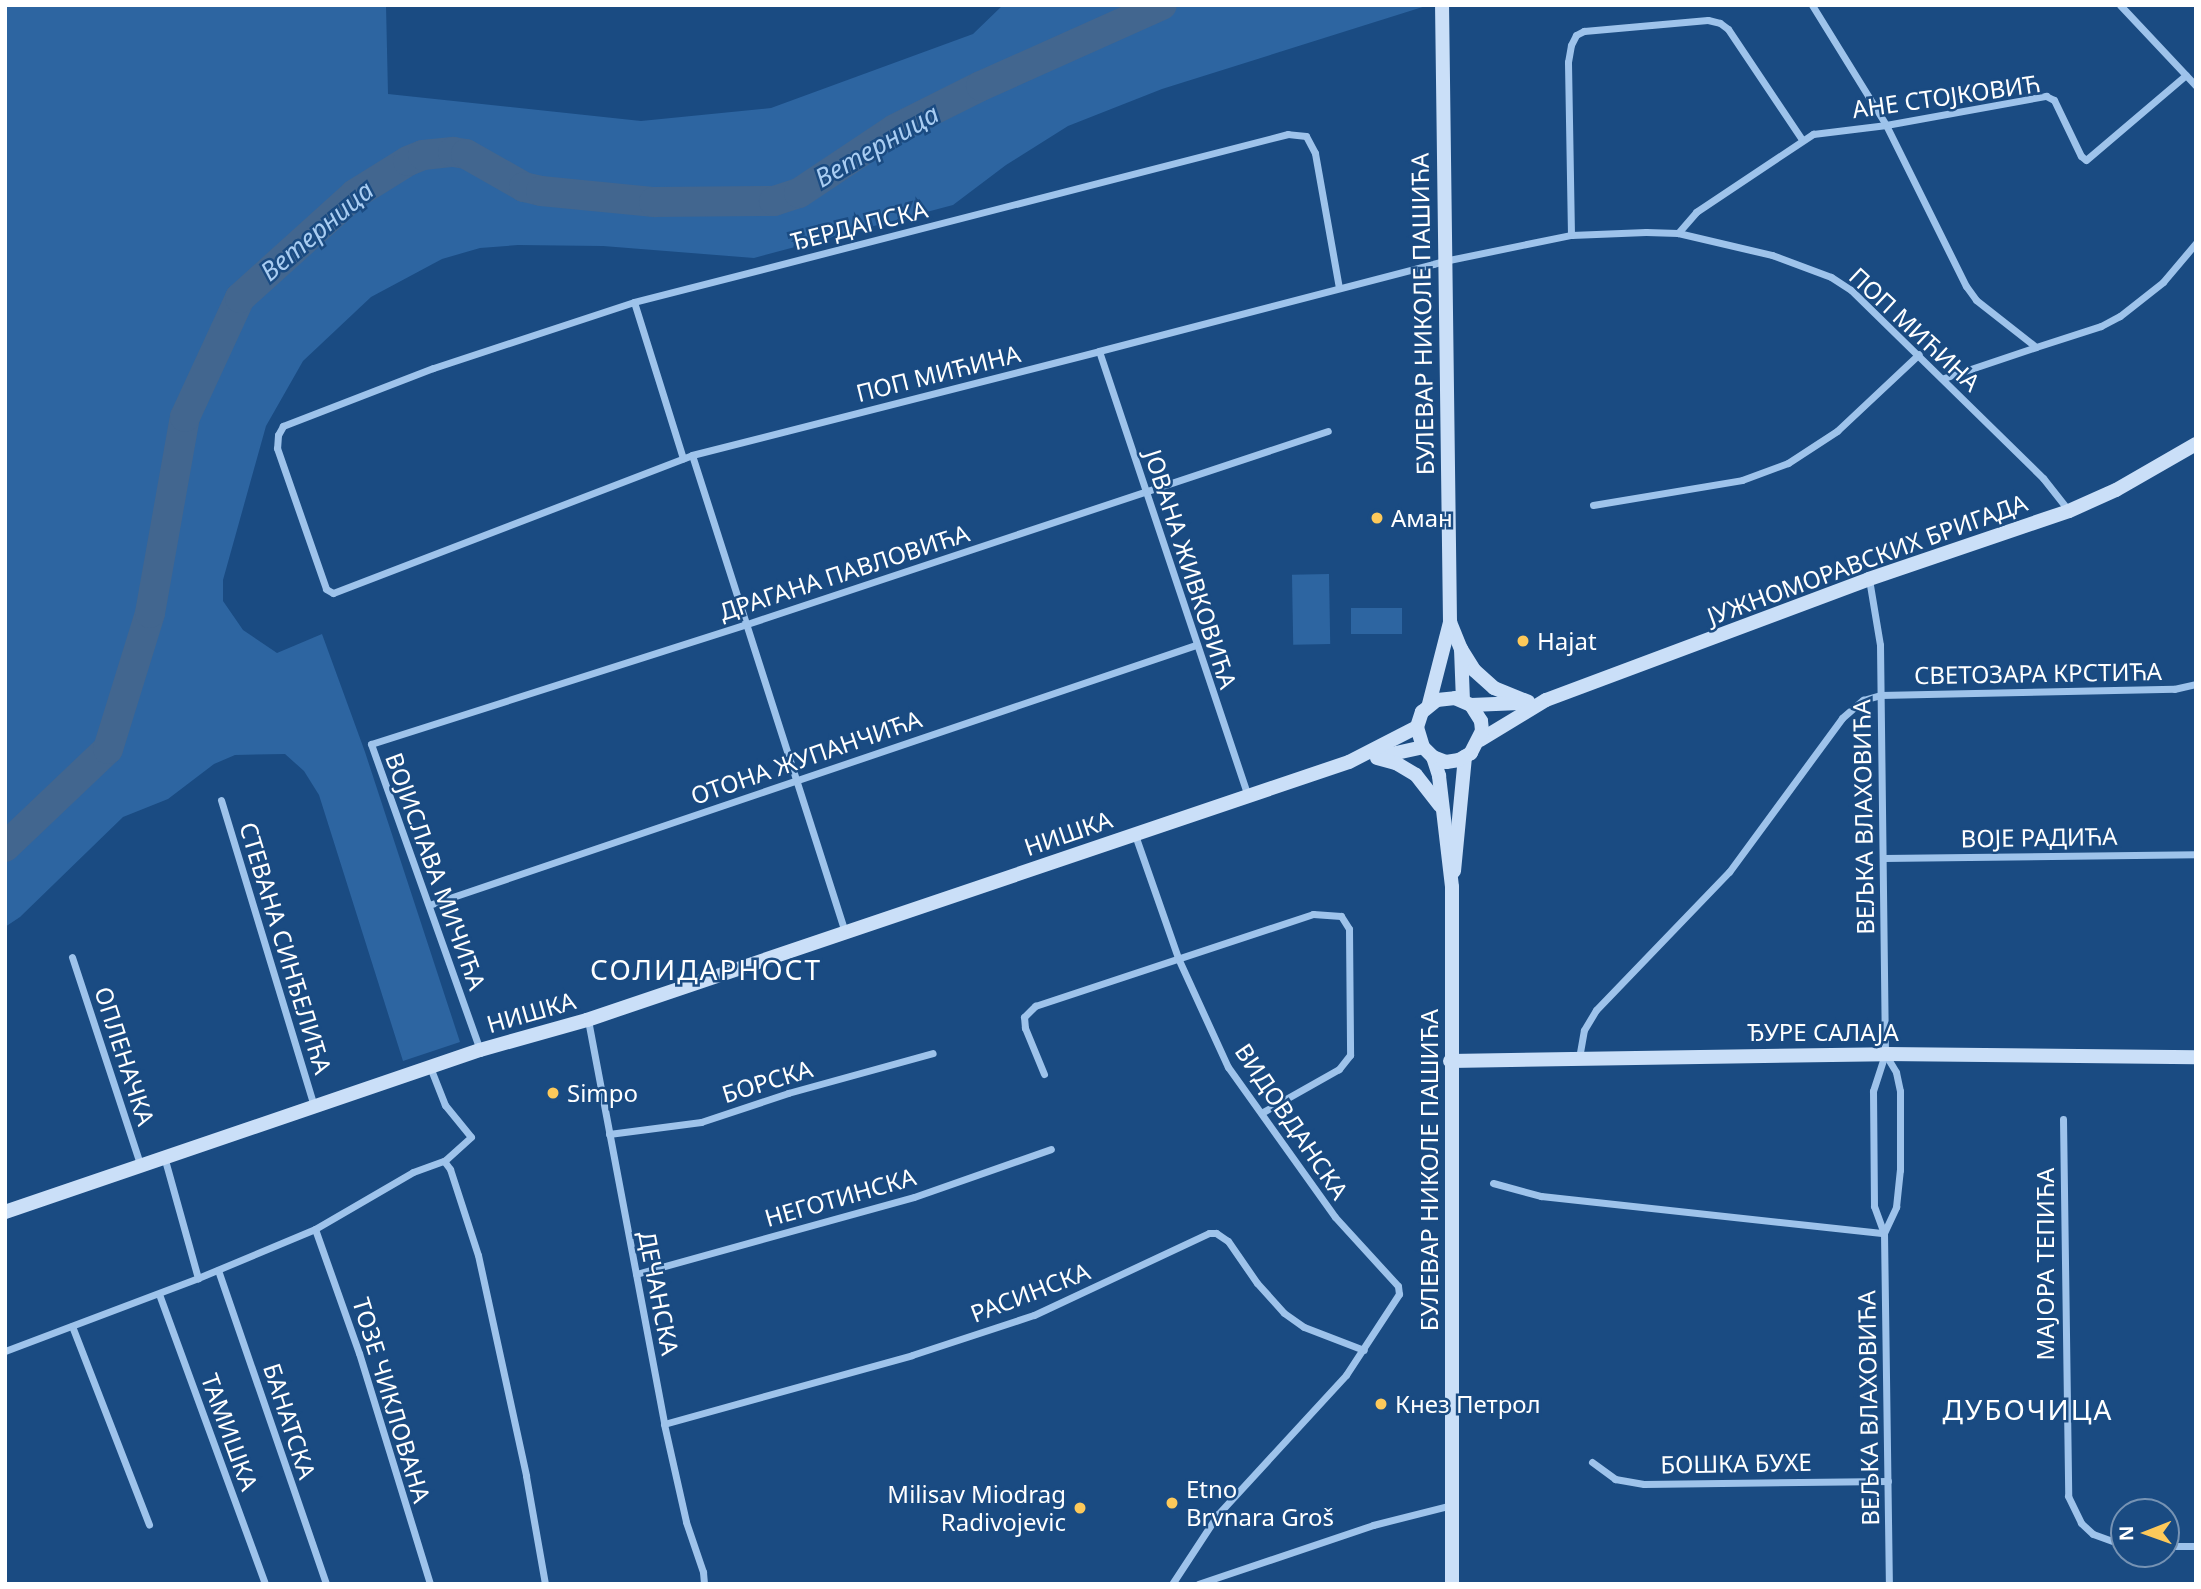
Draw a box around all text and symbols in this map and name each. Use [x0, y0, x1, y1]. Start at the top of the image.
street label: АНЕ СТОЈКОВИЋ [1850, 69, 2042, 123]
water label: Ветерница [809, 98, 945, 194]
street label: БУЛЕВАР НИКОЛЕ ПАШИЋА [1405, 153, 1439, 475]
water label: Ветерница [254, 175, 380, 287]
street label: ЂЕРДАПСКА [788, 194, 930, 256]
street label: ПОП МИЋИНА [1844, 261, 1986, 397]
street label: ПОП МИЋИНА [853, 339, 1023, 407]
street label: ЈОВАНА ЖИВКОВИЋА [1139, 446, 1243, 692]
street label: ЈУЖНОМОРАВСКИХ БРИГАДА [1703, 488, 2031, 630]
place label: Аман [1391, 504, 1453, 532]
marker: Аман [1369, 510, 1385, 526]
street label: ДРАГАНА ПАВЛОВИЋА [715, 518, 973, 626]
place label: Hajat [1537, 627, 1597, 655]
marker: Hajat [1515, 633, 1531, 649]
street label: СВЕТОЗАРА КРСТИЋА [1914, 656, 2162, 690]
street label: ВЕЉКА ВЛАХОВИЋА [1847, 699, 1879, 935]
street label: ОТОНА ЖУПАНЧИЋА [687, 704, 925, 810]
street label: ВОЈИСЛАВА МИЧИЋА [380, 749, 492, 993]
street label: НИШКА [1020, 805, 1116, 861]
street label: СТЕВАНА СИНЂЕЛИЋА [234, 819, 338, 1077]
street label: ВОЈЕ РАДИЋА [1960, 821, 2118, 853]
district label: СОЛИДАРНОСТ [591, 952, 821, 986]
street label: ОПЛЕНАЧКА [89, 983, 161, 1129]
street label: НИШКА [483, 986, 579, 1038]
street label: БУЛЕВАР НИКОЛЕ ПАШИЋА [1415, 1009, 1443, 1331]
street label: ЂУРЕ САЛАЈА [1747, 1018, 1899, 1046]
street label: ВИДОВДАНСКА [1229, 1038, 1355, 1204]
street label: БОРСКА [718, 1054, 816, 1108]
place label: Simpo [567, 1079, 638, 1107]
marker: Simpo [545, 1085, 561, 1101]
street label: НЕГОТИНСКА [761, 1162, 919, 1232]
street label: МАЈОРА ТЕПИЋА [2031, 1168, 2059, 1360]
street label: ДЕЧАНСКА [633, 1229, 685, 1357]
street label: РАСИНСКА [966, 1256, 1094, 1328]
street label: ВЕЉКА ВЛАХОВИЋА [1852, 1290, 1884, 1526]
street label: ТОЗЕ ЧИКЛОВАНА [347, 1294, 437, 1506]
street label: БАНАТСКА [258, 1359, 322, 1483]
street label: ТАМИШКА [196, 1370, 264, 1494]
place label: Кнез Петрол [1395, 1390, 1541, 1418]
district label: ДУБОЧИЦА [1944, 1392, 2112, 1426]
marker: Кнез Петрол [1373, 1396, 1389, 1412]
street label: БОШКА БУХЕ [1660, 1447, 1812, 1479]
place label: Etno Brvnara Groš [1186, 1475, 1334, 1531]
place label: Milisav Miodrag Radivojevic [887, 1480, 1066, 1536]
marker: Etno Brvnara Groš [1164, 1495, 1180, 1511]
north arrow [2110, 1498, 2180, 1568]
marker: Milisav Miodrag Radivojevic [1072, 1500, 1088, 1516]
text: N [2113, 1525, 2139, 1541]

